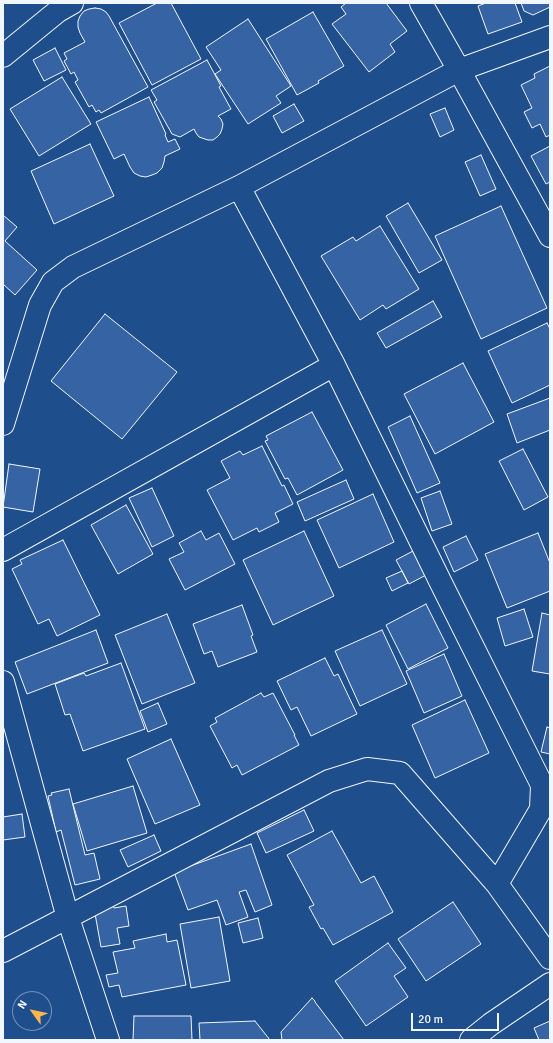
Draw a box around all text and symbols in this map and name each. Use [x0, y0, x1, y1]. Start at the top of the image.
north arrow [12, 991, 52, 1031]
text: N [15, 998, 30, 1011]
scale bar [413, 1005, 501, 1031]
text: 20 m [418, 1012, 443, 1027]

